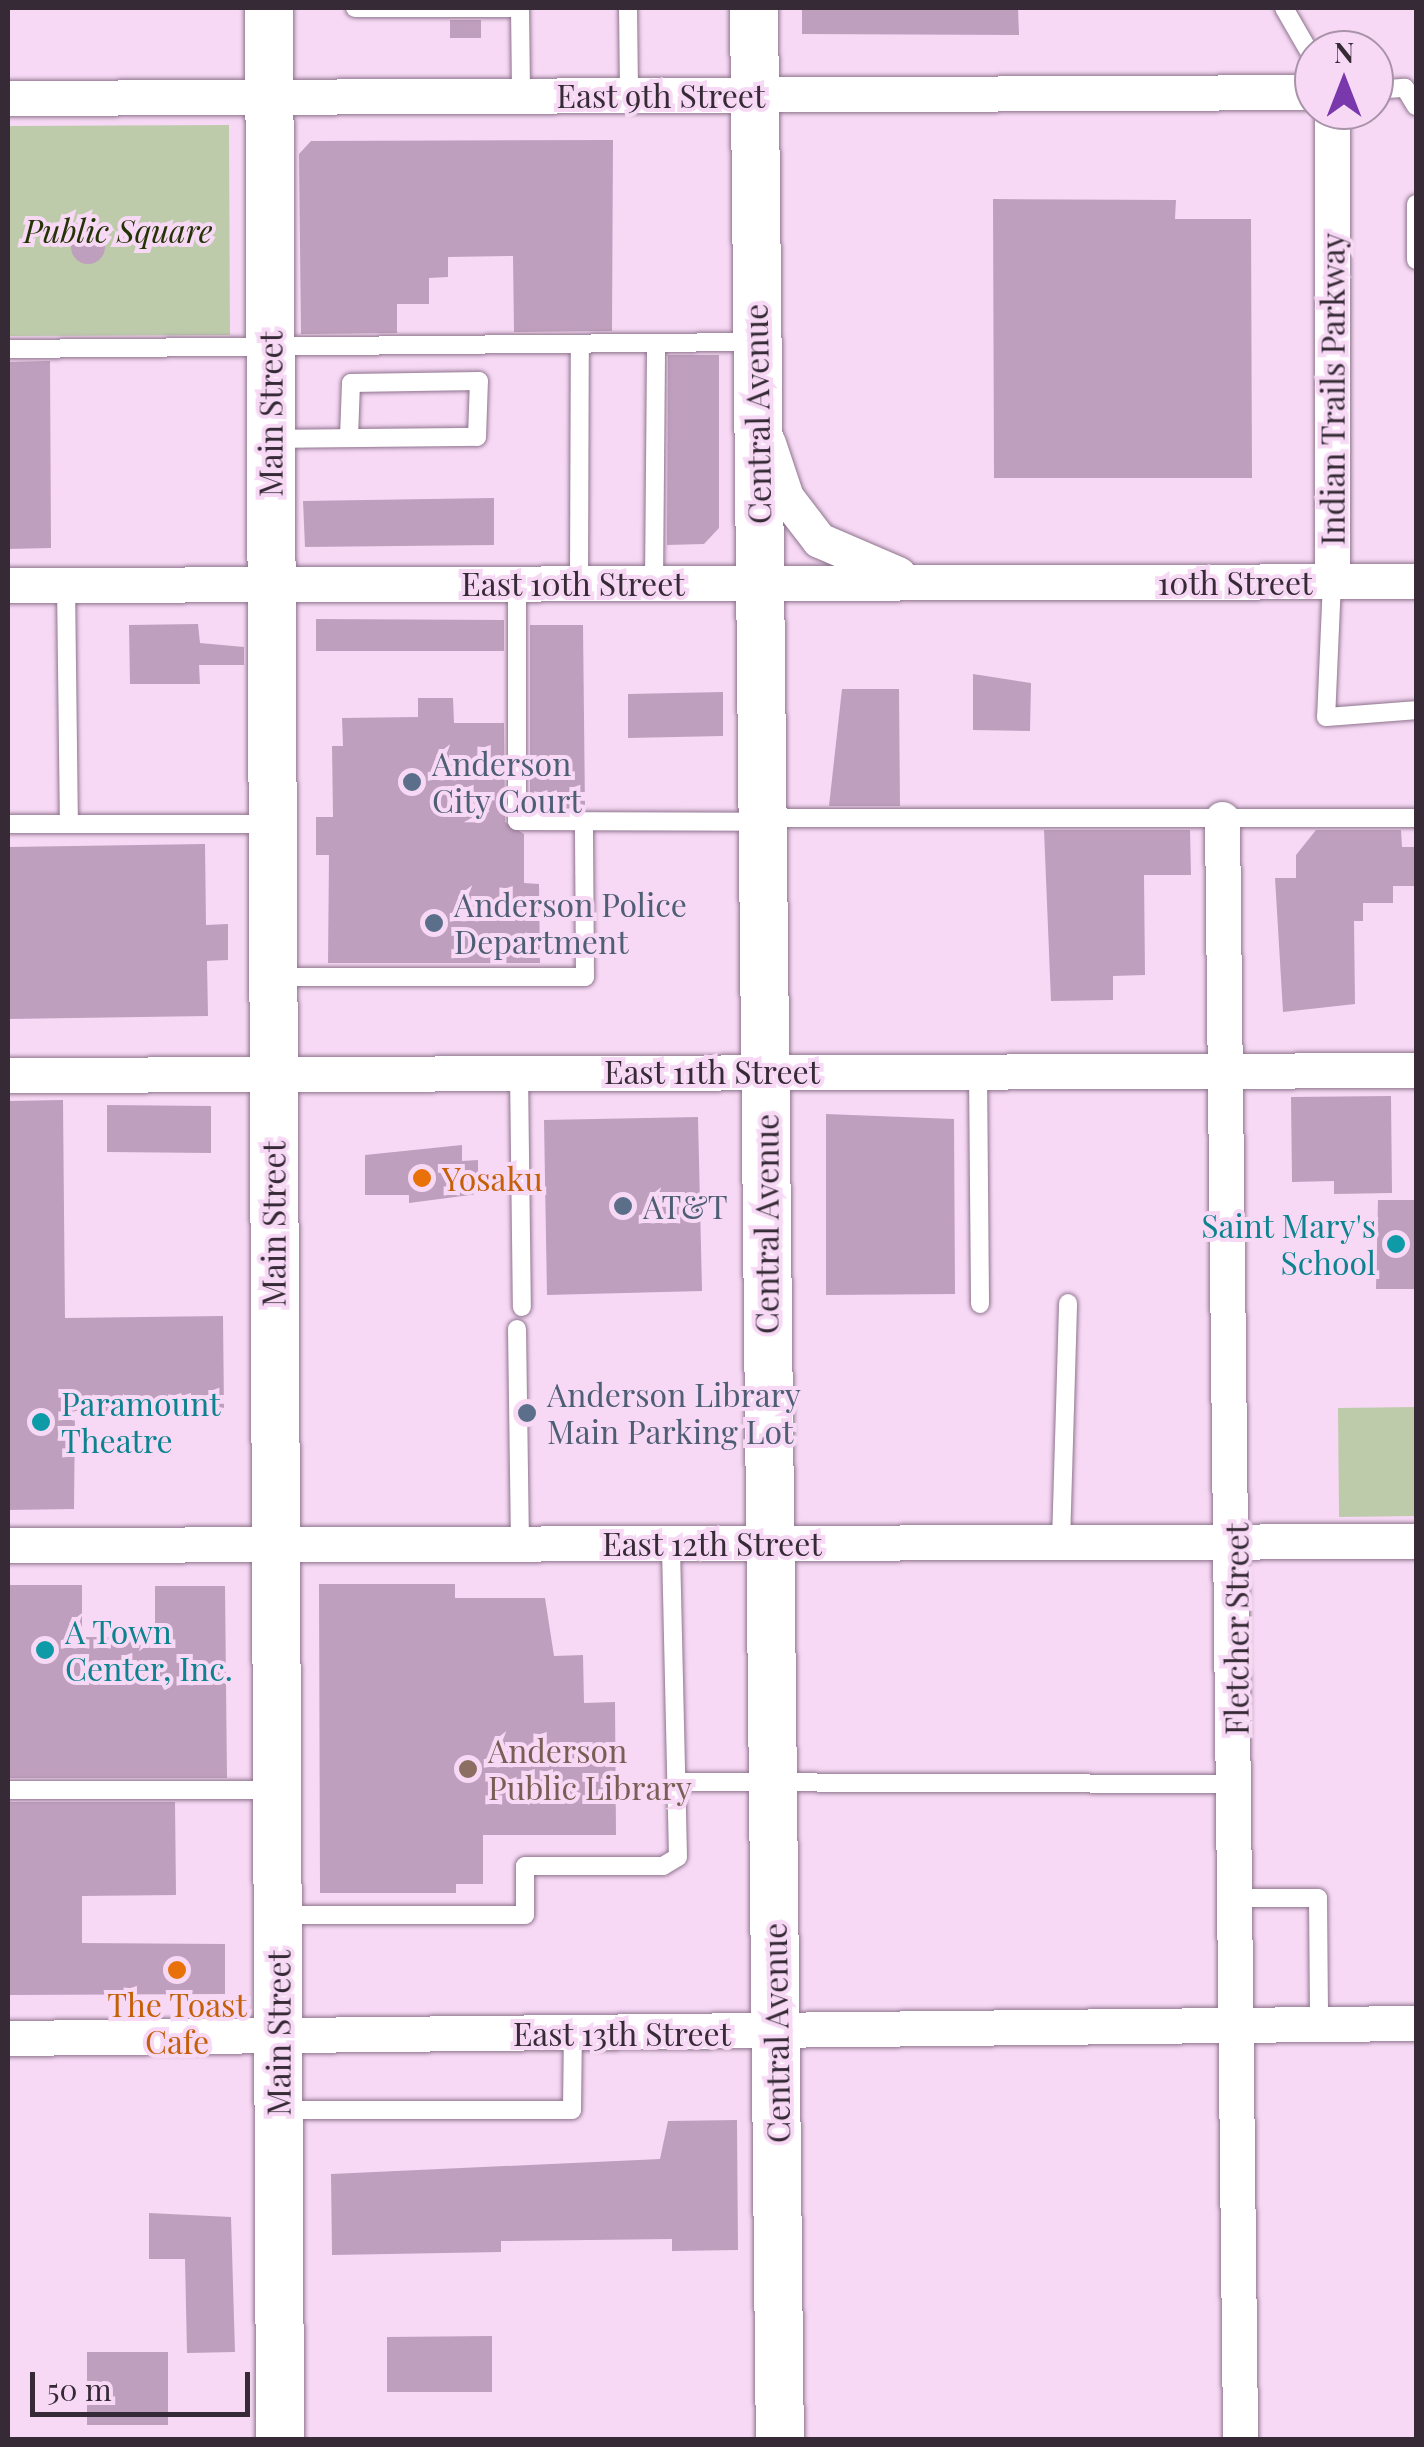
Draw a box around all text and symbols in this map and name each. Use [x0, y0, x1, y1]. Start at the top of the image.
north arrow [1294, 30, 1394, 130]
text: N [1334, 33, 1354, 70]
street label: East 9th Street [556, 76, 766, 114]
park label: Public Square [23, 211, 213, 249]
street label: Indian Trails Parkway [1313, 232, 1351, 546]
street label: Central Avenue [736, 303, 778, 525]
street label: Main Street [251, 331, 289, 497]
street label: 10th Street [1157, 563, 1313, 601]
street label: East 10th Street [461, 564, 685, 602]
place label: Anderson City Court [432, 745, 583, 820]
marker: Anderson City Court [401, 771, 423, 793]
place label: Anderson Police Department [454, 886, 687, 961]
marker: Anderson Police Department [423, 912, 445, 934]
street label: East 11th Street [604, 1052, 820, 1090]
street label: Central Avenue [747, 1113, 785, 1335]
street label: Main Street [254, 1141, 292, 1307]
place label: Yosaku [442, 1159, 543, 1197]
marker: Yosaku [411, 1167, 433, 1189]
place label: AT&T [643, 1187, 728, 1225]
marker: AT&T [612, 1195, 634, 1217]
place label: Saint Mary's School [1201, 1207, 1376, 1282]
marker: Saint Mary's School [1385, 1233, 1407, 1255]
place label: Anderson Library Main Parking Lot [547, 1376, 801, 1451]
place label: Paramount Theatre [61, 1385, 221, 1460]
marker: Anderson Library Main Parking Lot [516, 1402, 538, 1424]
marker: Paramount Theatre [30, 1411, 52, 1433]
street label: Fletcher Street [1217, 1522, 1255, 1736]
street label: East 12th Street [602, 1524, 822, 1562]
place label: A Town Center, Inc. [65, 1613, 233, 1688]
marker: A Town Center, Inc. [34, 1639, 56, 1661]
place label: Anderson Public Library [488, 1732, 692, 1807]
marker: Anderson Public Library [457, 1758, 479, 1780]
street label: Central Avenue [755, 1922, 797, 2144]
street label: Main Street [259, 1950, 297, 2116]
marker: The Toast Cafe [166, 1959, 188, 1981]
place label: The Toast Cafe [107, 1986, 247, 2061]
street label: East 13th Street [513, 2014, 731, 2052]
scale bar [35, 2352, 255, 2414]
text: 50 m [47, 2369, 112, 2409]

